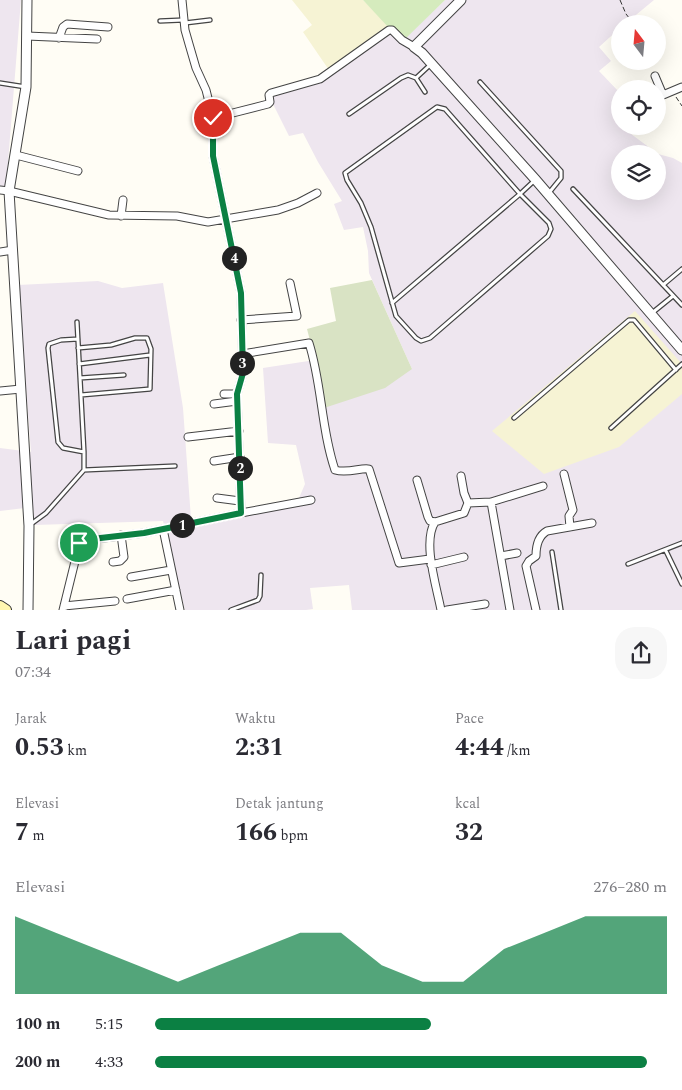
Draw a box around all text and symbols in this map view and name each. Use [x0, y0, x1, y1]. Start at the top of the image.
north arrow [611, 15, 666, 70]
map controls [611, 15, 666, 200]
button: locate [611, 80, 666, 135]
pin [192, 97, 234, 139]
icon: check [199, 104, 227, 132]
button: layers [611, 145, 666, 200]
pin: 4 [222, 246, 246, 270]
text: 4 [231, 248, 238, 269]
pin: 3 [230, 350, 254, 376]
text: 3 [239, 353, 246, 374]
pin: 2 [228, 456, 252, 480]
text: 2 [237, 458, 244, 479]
pin: 1 [170, 512, 194, 538]
text: 1 [179, 515, 186, 536]
pin [58, 522, 100, 564]
icon: arrive [65, 529, 93, 557]
text: Lari pagi [15, 619, 131, 662]
button: share [615, 627, 667, 679]
text: 07:34 [15, 660, 51, 684]
text: Jarak [15, 708, 47, 729]
text: Waktu [235, 708, 276, 729]
text: Pace [455, 708, 484, 729]
text: 0.53 [15, 729, 64, 767]
text: 2:31 [235, 729, 284, 767]
text: 4:44 [455, 729, 504, 767]
text: km [64, 740, 87, 761]
text: /km [504, 740, 531, 761]
text: Elevasi [15, 793, 59, 814]
text: Detak jantung [235, 793, 324, 814]
text: kcal [455, 793, 480, 814]
text: 7 [15, 814, 29, 852]
text: 166 [235, 814, 277, 852]
text: 32 [455, 814, 483, 852]
text: m [29, 825, 45, 846]
text: bpm [277, 825, 308, 846]
text: Elevasi [15, 875, 65, 899]
text: 276–280 m [593, 875, 667, 899]
text: 100 m [15, 1012, 60, 1036]
text: 5:15 [95, 1012, 123, 1036]
text: 200 m [15, 1050, 60, 1074]
text: 4:33 [95, 1050, 123, 1074]

